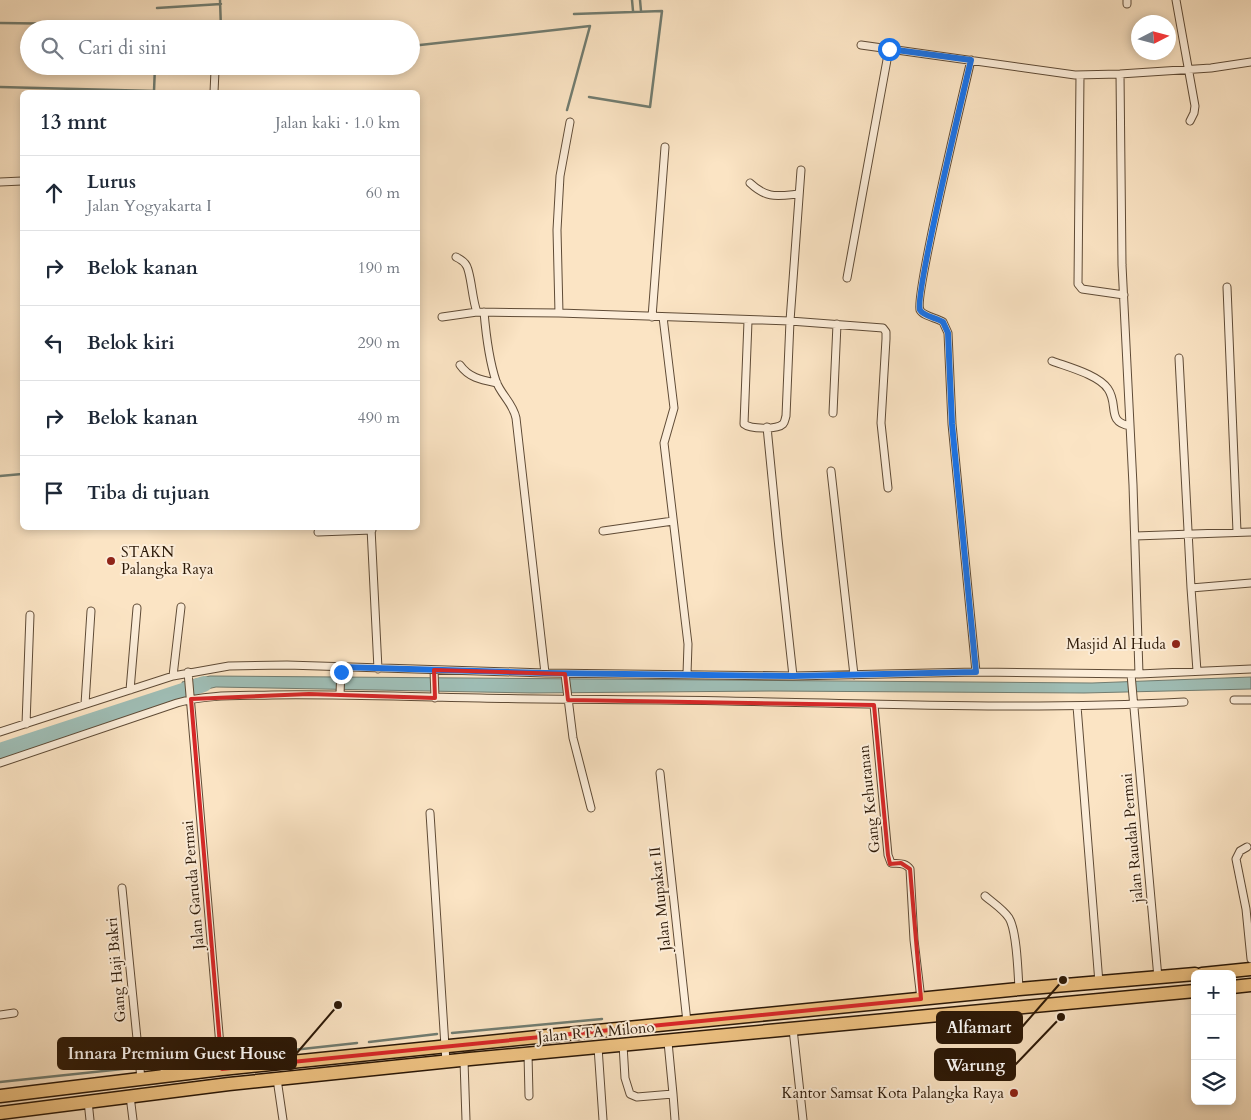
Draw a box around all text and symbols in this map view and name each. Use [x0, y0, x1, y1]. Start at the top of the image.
north arrow [1131, 15, 1176, 60]
search box [20, 20, 420, 75]
icon: search [38, 34, 66, 62]
text: Cari di sini [78, 35, 167, 61]
route start [878, 38, 901, 61]
text: 13 mnt [40, 108, 107, 137]
text: Jalan kaki · 1.0 km [275, 112, 400, 134]
text: Lurus [87, 169, 136, 195]
icon: ahead [40, 179, 68, 207]
text: 60 m [366, 182, 400, 204]
text: Jalan Yogyakarta I [87, 195, 212, 217]
icon: right [40, 254, 68, 282]
text: Belok kanan [87, 255, 198, 281]
text: 190 m [358, 257, 400, 279]
icon: left [40, 329, 68, 357]
text: Belok kiri [87, 330, 174, 356]
text: 290 m [358, 332, 400, 354]
icon: right [40, 404, 68, 432]
text: Belok kanan [87, 405, 198, 431]
text: 490 m [358, 407, 400, 429]
icon: arrive [40, 479, 68, 507]
text: Tiba di tujuan [87, 480, 210, 506]
place label: STAKN Palangka Raya [121, 542, 214, 579]
marker: STAKN Palangka Raya [105, 555, 117, 567]
place label: Masjid Al Huda [1066, 634, 1167, 654]
marker: Masjid Al Huda [1170, 638, 1182, 650]
route end [330, 661, 353, 684]
street label: Gang Kehutanan [853, 744, 885, 854]
street label: jalan Raudah Permai [1116, 772, 1148, 906]
street label: Jalan Garuda Permai [177, 820, 209, 952]
street label: Jalan Mupakat II [645, 846, 676, 954]
street label: Gang Haji Bakri [101, 917, 131, 1023]
map controls [1191, 970, 1236, 1105]
button: + [1191, 970, 1236, 1015]
callout: Alfamart [937, 1012, 1022, 1043]
button: − [1191, 1015, 1236, 1060]
street label: Jalan RTA Milono [535, 1017, 655, 1047]
text: Alfamart [947, 1017, 1012, 1039]
callout: Innara Premium Guest House [58, 1038, 296, 1069]
text: Innara Premium Guest House [68, 1043, 286, 1065]
callout: Warung [935, 1049, 1015, 1080]
text: Warung [944, 1055, 1005, 1077]
button: layers [1191, 1060, 1236, 1105]
place label: Kantor Samsat Kota Palangka Raya [782, 1083, 1005, 1103]
marker: Kantor Samsat Kota Palangka Raya [1008, 1087, 1020, 1099]

